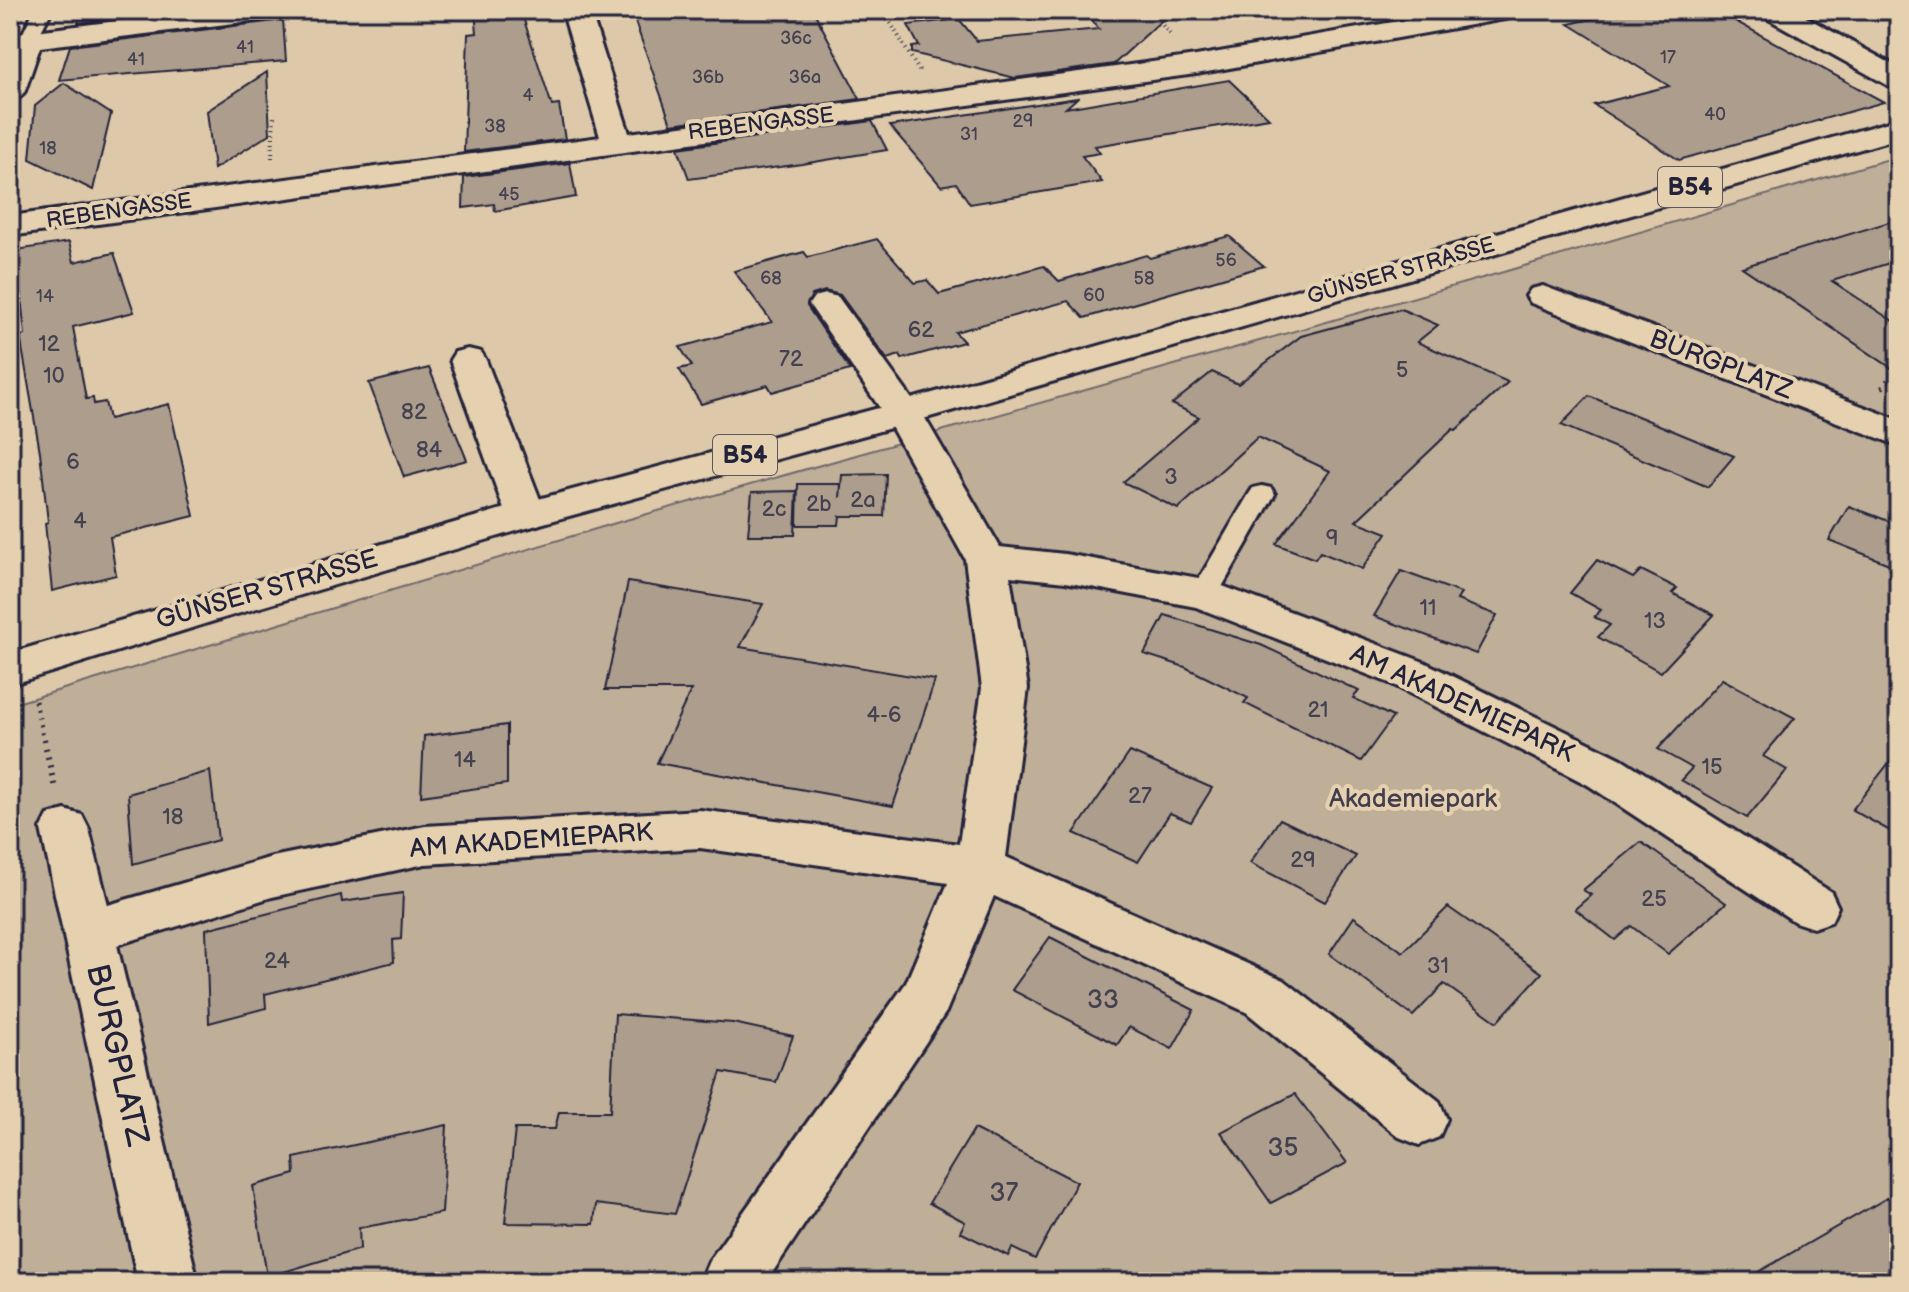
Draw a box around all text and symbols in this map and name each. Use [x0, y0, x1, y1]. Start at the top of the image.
house number: 36c [780, 28, 812, 49]
house number: 41 [236, 37, 254, 58]
house number: 17 [1660, 47, 1676, 68]
house number: 41 [127, 49, 145, 70]
house number: 36b [692, 67, 724, 88]
house number: 36a [789, 67, 821, 88]
house number: 4 [523, 85, 534, 106]
street label: REBENGASSE [686, 102, 836, 146]
house number: 40 [1704, 104, 1726, 125]
house number: 29 [1012, 111, 1034, 132]
house number: 38 [484, 116, 506, 137]
house number: 31 [960, 124, 978, 145]
house number: 18 [39, 138, 57, 159]
road number: B54 [1658, 167, 1722, 207]
house number: 45 [498, 184, 520, 205]
street label: REBENGASSE [44, 187, 194, 235]
street label: GÜNSER STRASSE [1304, 230, 1498, 311]
house number: 56 [1215, 250, 1237, 271]
house number: 68 [760, 268, 782, 289]
house number: 58 [1134, 268, 1154, 289]
house number: 60 [1083, 285, 1105, 306]
house number: 14 [36, 286, 54, 307]
house number: 62 [908, 317, 934, 344]
street label: BURGPLATZ [1645, 323, 1797, 407]
house number: 12 [38, 331, 60, 358]
house number: 72 [779, 346, 803, 373]
house number: 5 [1396, 357, 1408, 384]
house number: 10 [43, 363, 65, 390]
house number: 82 [401, 399, 427, 426]
road number: B54 [713, 435, 777, 475]
house number: 84 [416, 437, 443, 464]
house number: 6 [66, 449, 80, 476]
house number: 3 [1164, 464, 1178, 491]
house number: 2a [850, 487, 876, 514]
house number: 2b [806, 491, 832, 518]
house number: 2c [762, 496, 786, 523]
house number: 4 [73, 508, 87, 535]
house number: 9 [1326, 525, 1338, 552]
street label: GÜNSER STRASSE [152, 543, 381, 636]
house number: 11 [1419, 595, 1437, 622]
house number: 13 [1644, 608, 1666, 635]
street label: AM AKADEMIEPARK [1345, 639, 1579, 770]
house number: 21 [1307, 697, 1329, 724]
house number: 4-6 [867, 702, 901, 729]
house number: 14 [454, 747, 477, 774]
house number: 15 [1701, 754, 1723, 781]
house number: 27 [1128, 783, 1152, 810]
park label: Akademiepark [1329, 784, 1497, 815]
house number: 18 [162, 804, 184, 831]
street label: AM AKADEMIEPARK [409, 817, 654, 865]
house number: 29 [1290, 847, 1316, 874]
house number: 25 [1641, 886, 1667, 913]
house number: 24 [264, 948, 291, 975]
house number: 31 [1427, 953, 1449, 980]
street label: BURGPLATZ [77, 960, 157, 1150]
house number: 33 [1087, 985, 1119, 1016]
house number: 35 [1268, 1133, 1298, 1164]
house number: 37 [990, 1178, 1019, 1209]

